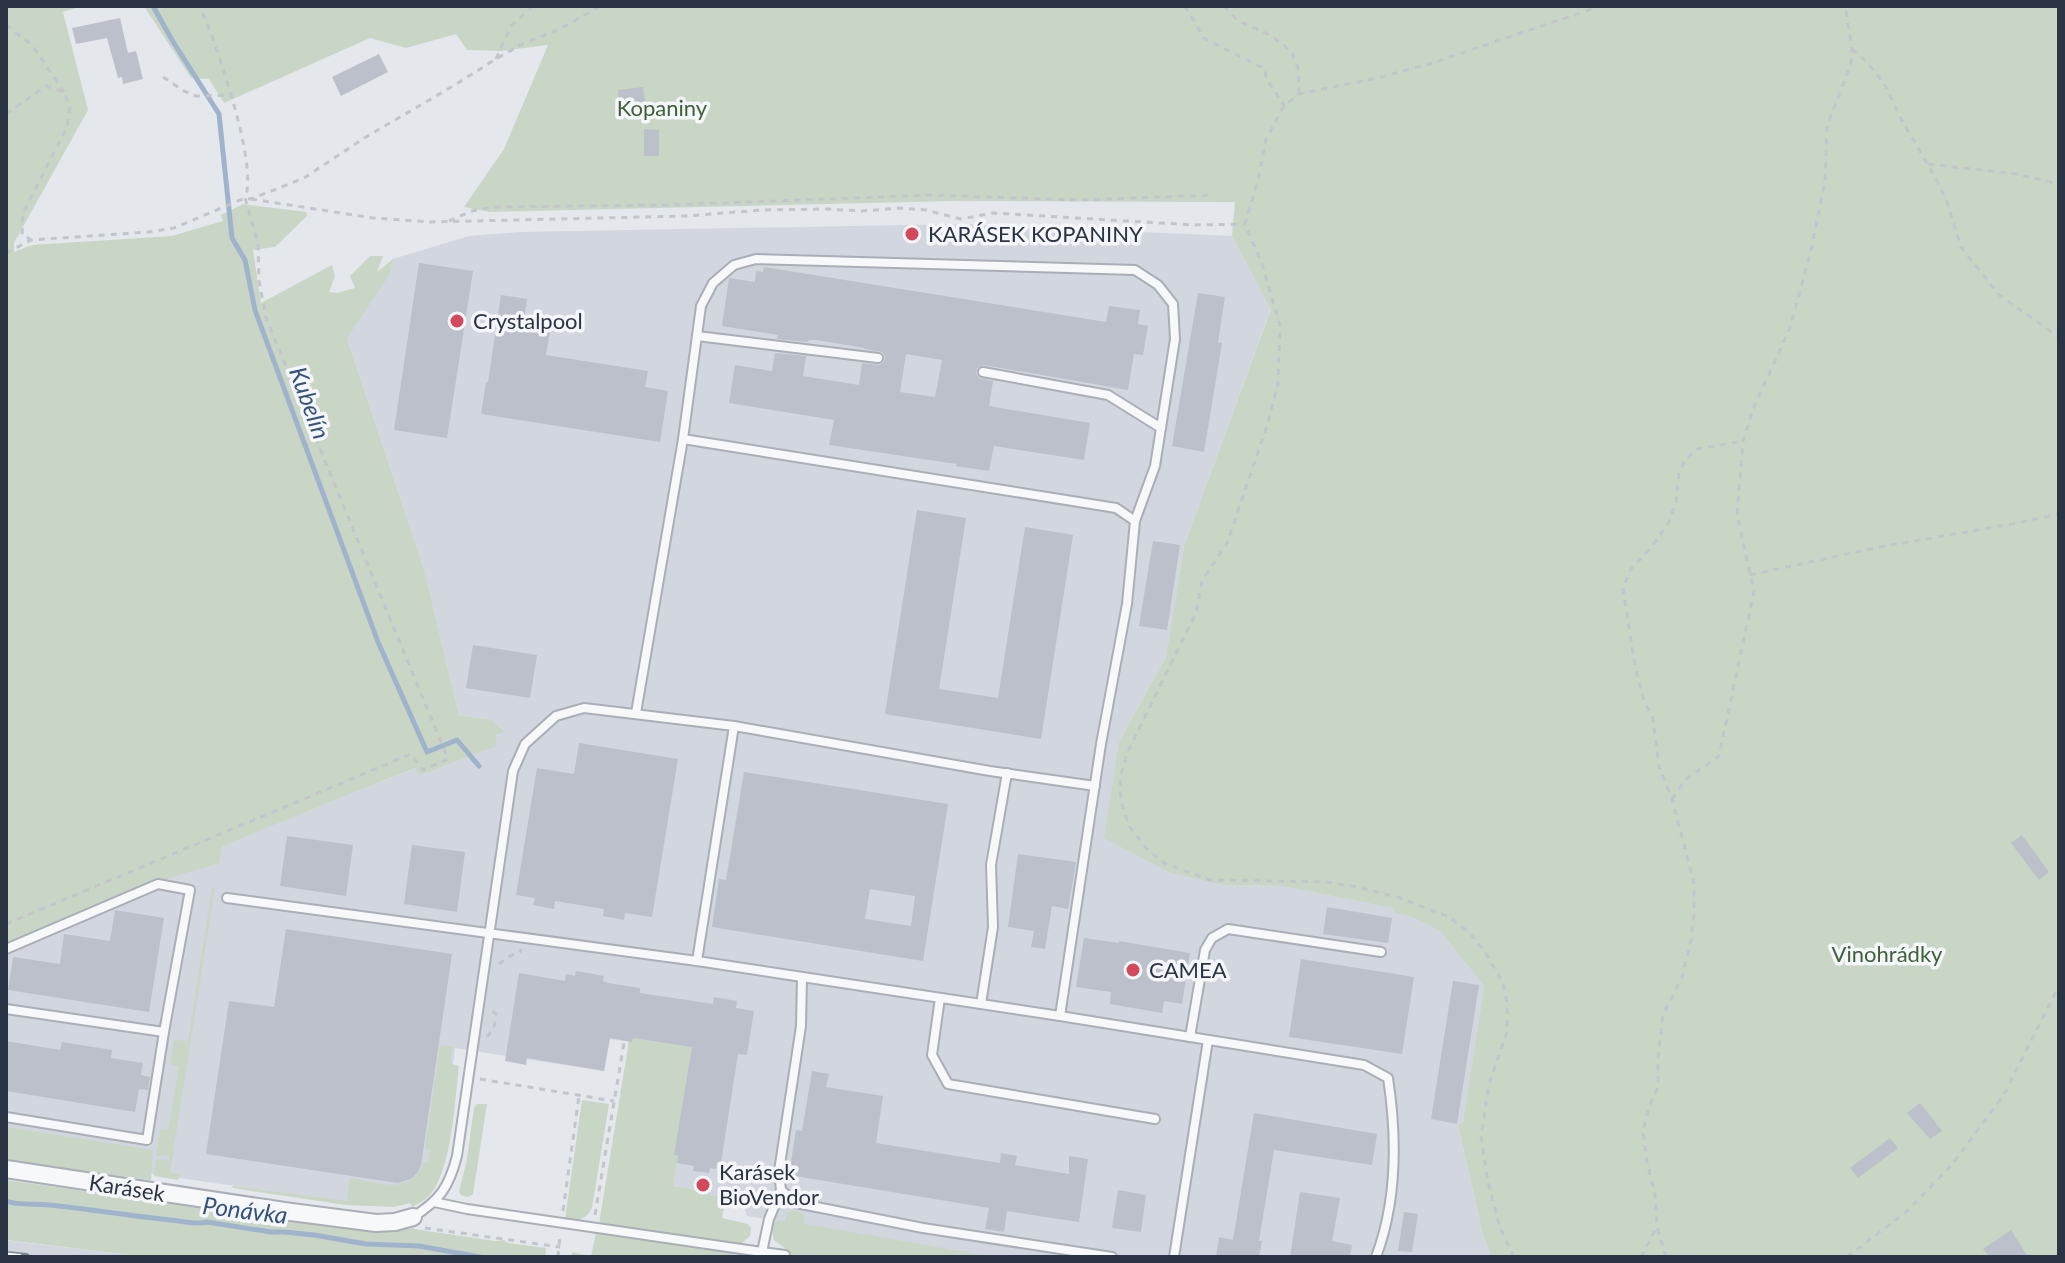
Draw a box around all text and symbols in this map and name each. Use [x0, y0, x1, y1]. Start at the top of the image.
park label: Kopaniny [617, 94, 708, 121]
place label: KARÁSEK KOPANINY [928, 220, 1143, 247]
marker: KARÁSEK KOPANINY [903, 225, 921, 243]
place label: Crystalpool [473, 307, 583, 334]
marker: Crystalpool [448, 312, 466, 330]
water label: Kubelín [284, 362, 337, 443]
park label: Vinohrádky [1832, 940, 1943, 967]
place label: CAMEA [1149, 956, 1227, 983]
marker: CAMEA [1124, 961, 1142, 979]
place label: Karásek BioVendor [719, 1158, 819, 1210]
street label: Karásek [87, 1168, 168, 1207]
marker: Karásek BioVendor [694, 1176, 712, 1194]
water label: Ponávka [201, 1190, 289, 1229]

